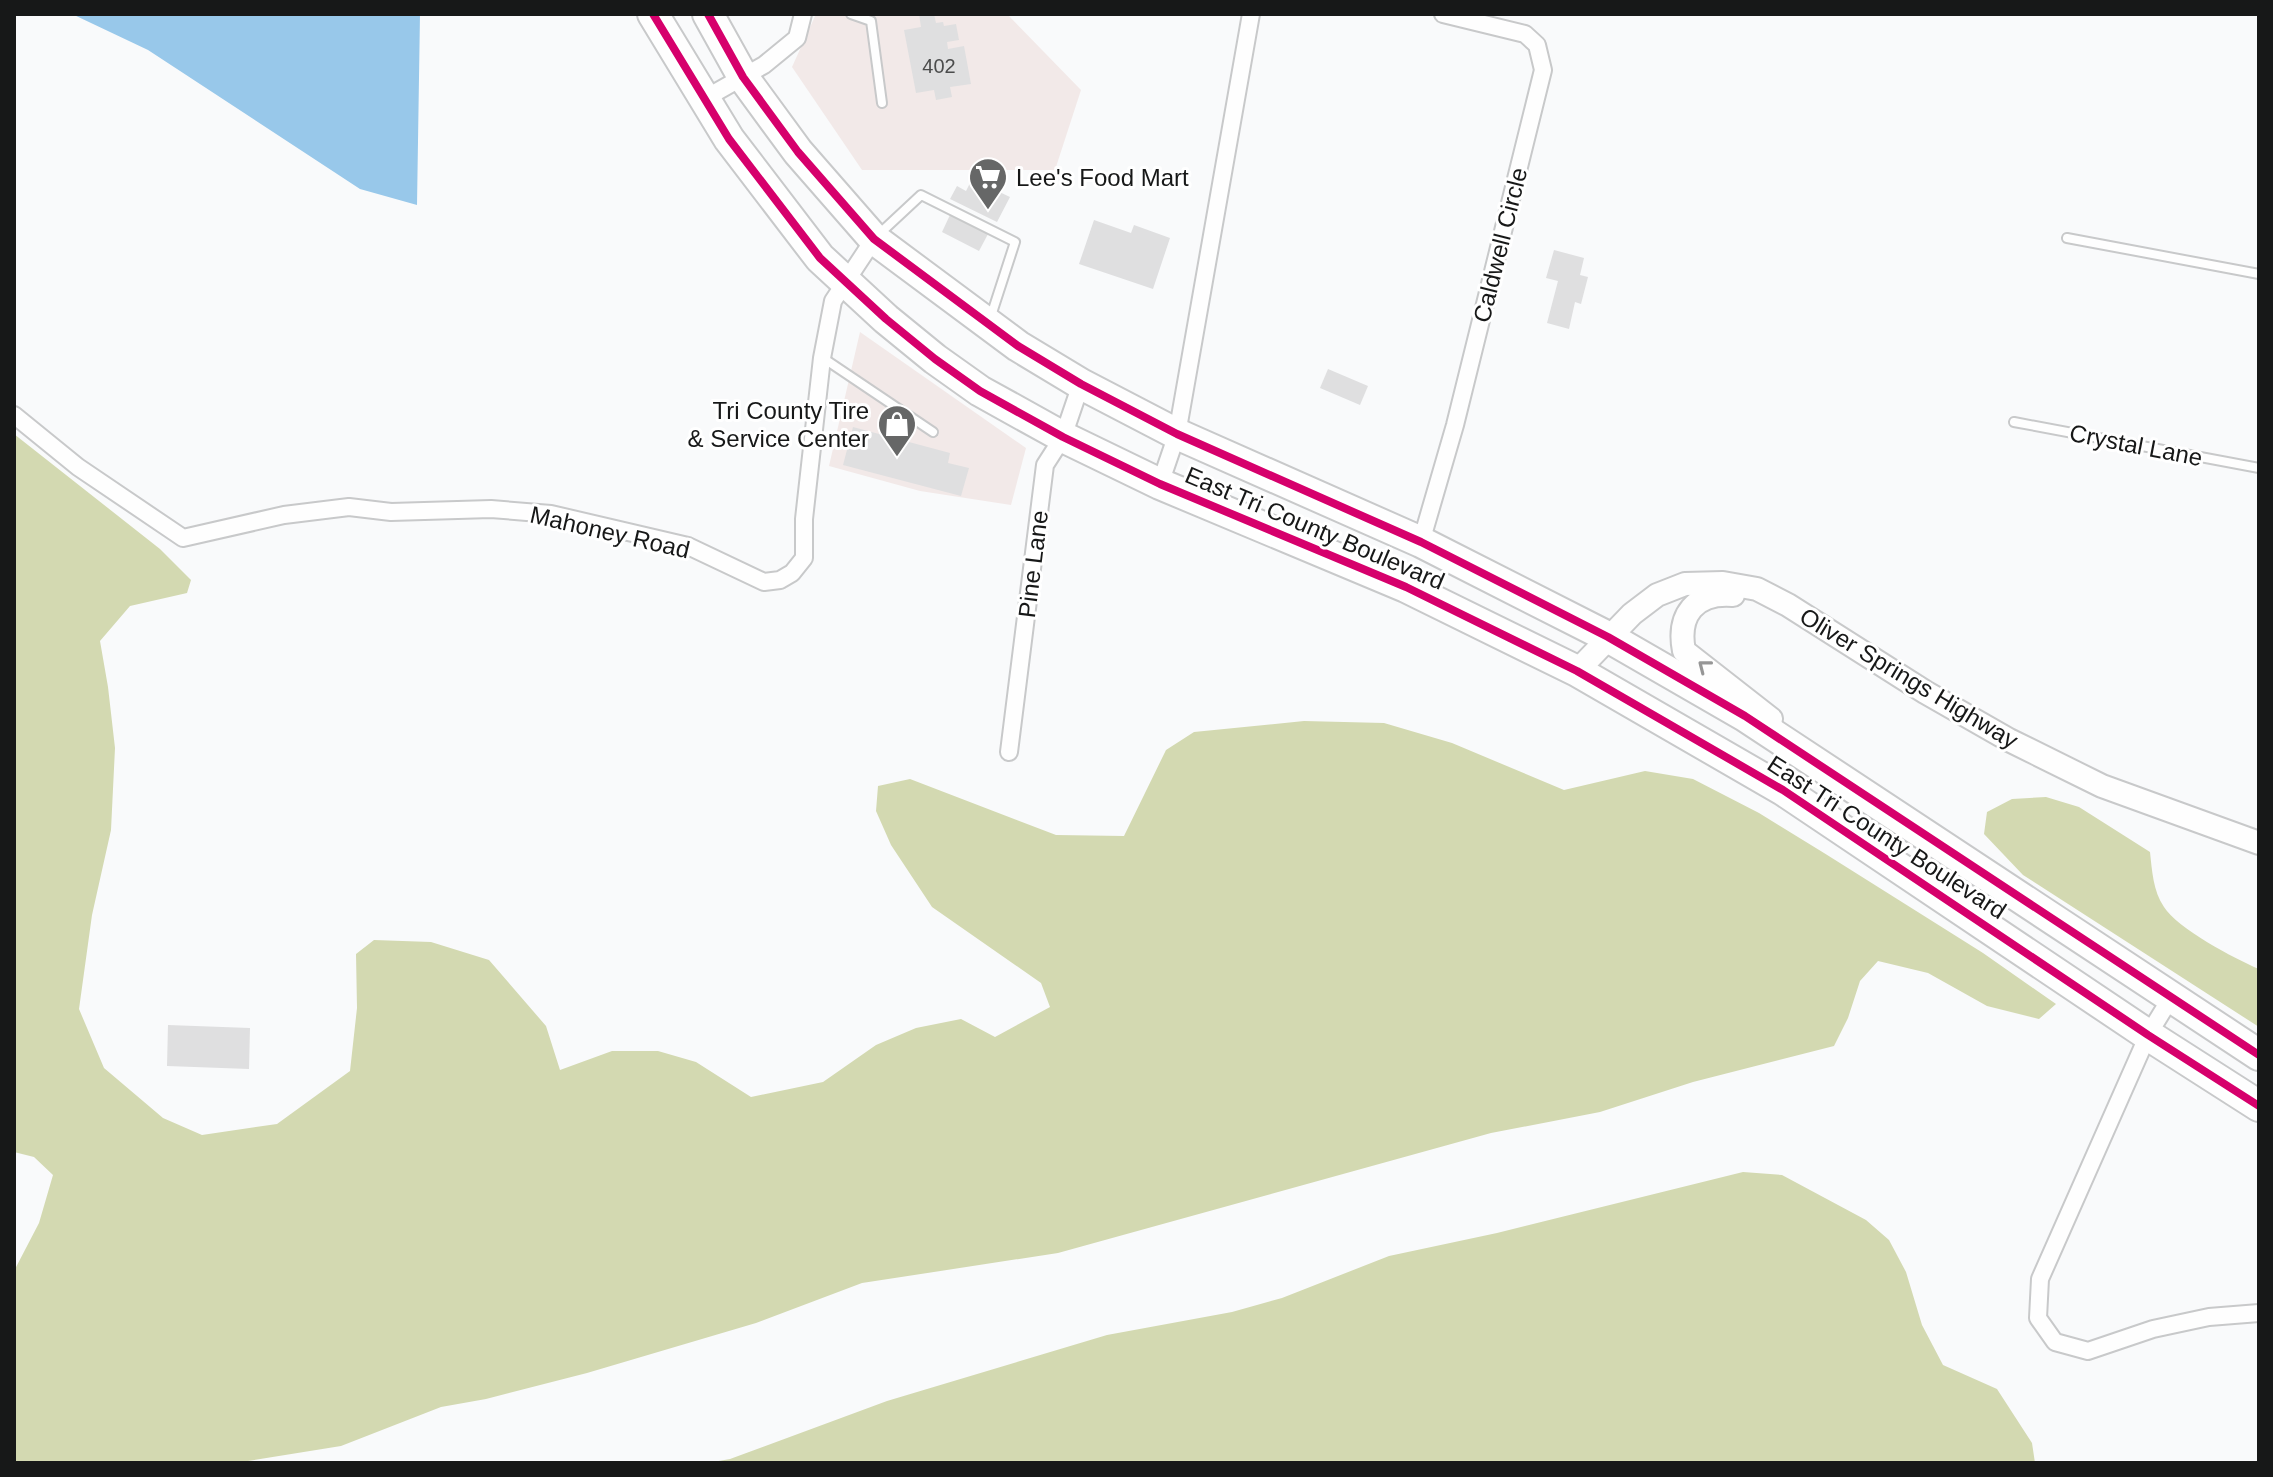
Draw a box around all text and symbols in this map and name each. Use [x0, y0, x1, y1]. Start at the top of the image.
house number: 402 [922, 55, 956, 77]
supermarket icon: Lee's Food Mart [967, 156, 1009, 211]
place label: Lee's Food Mart [1016, 164, 1189, 191]
street label: Caldwell Circle [1468, 165, 1532, 325]
place label: Tri County Tire & Service Center [688, 397, 869, 452]
shop icon: Tri County Tire & Service Center [876, 403, 918, 458]
street label: Crystal Lane [2067, 419, 2205, 471]
street label: East Tri County Boulevard [1181, 461, 1449, 595]
street label: Mahoney Road [528, 501, 692, 563]
street label: Pine Lane [1013, 509, 1053, 619]
street label: Oliver Springs Highway [1795, 602, 2023, 754]
one-way arrow [1698, 662, 1713, 676]
street label: East Tri County Boulevard [1763, 750, 2011, 924]

